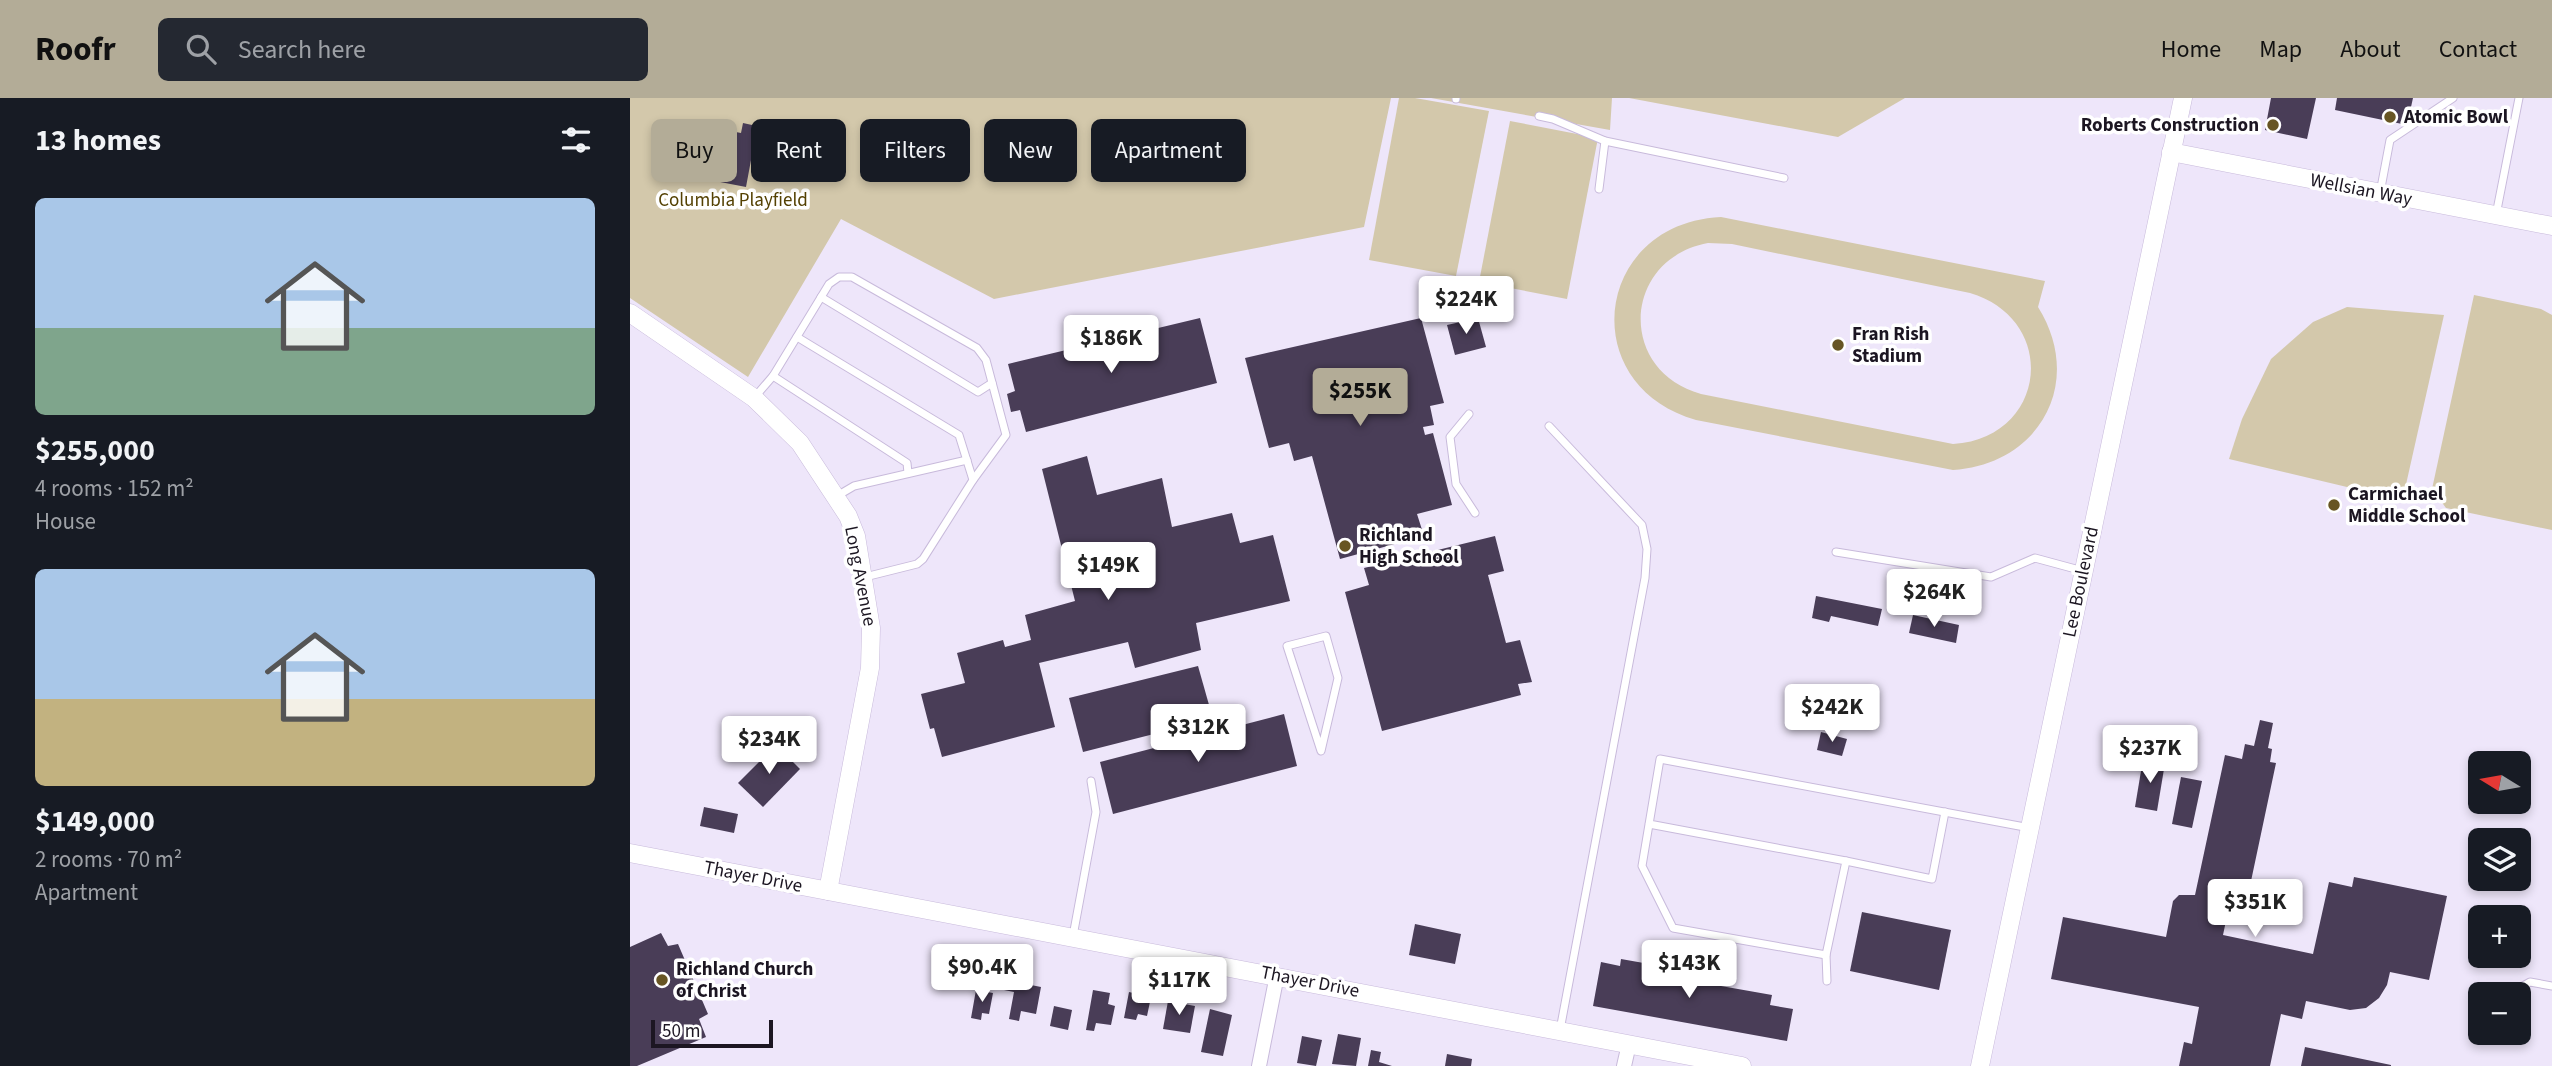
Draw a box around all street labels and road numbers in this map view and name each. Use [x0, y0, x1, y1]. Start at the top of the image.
street label: Wellsian Way [2308, 167, 2415, 213]
street label: Long Avenue [837, 524, 883, 628]
street label: Lee Boulevard [2056, 524, 2106, 640]
street label: Thayer Drive [701, 854, 805, 900]
street label: Thayer Drive [1258, 959, 1362, 1005]

